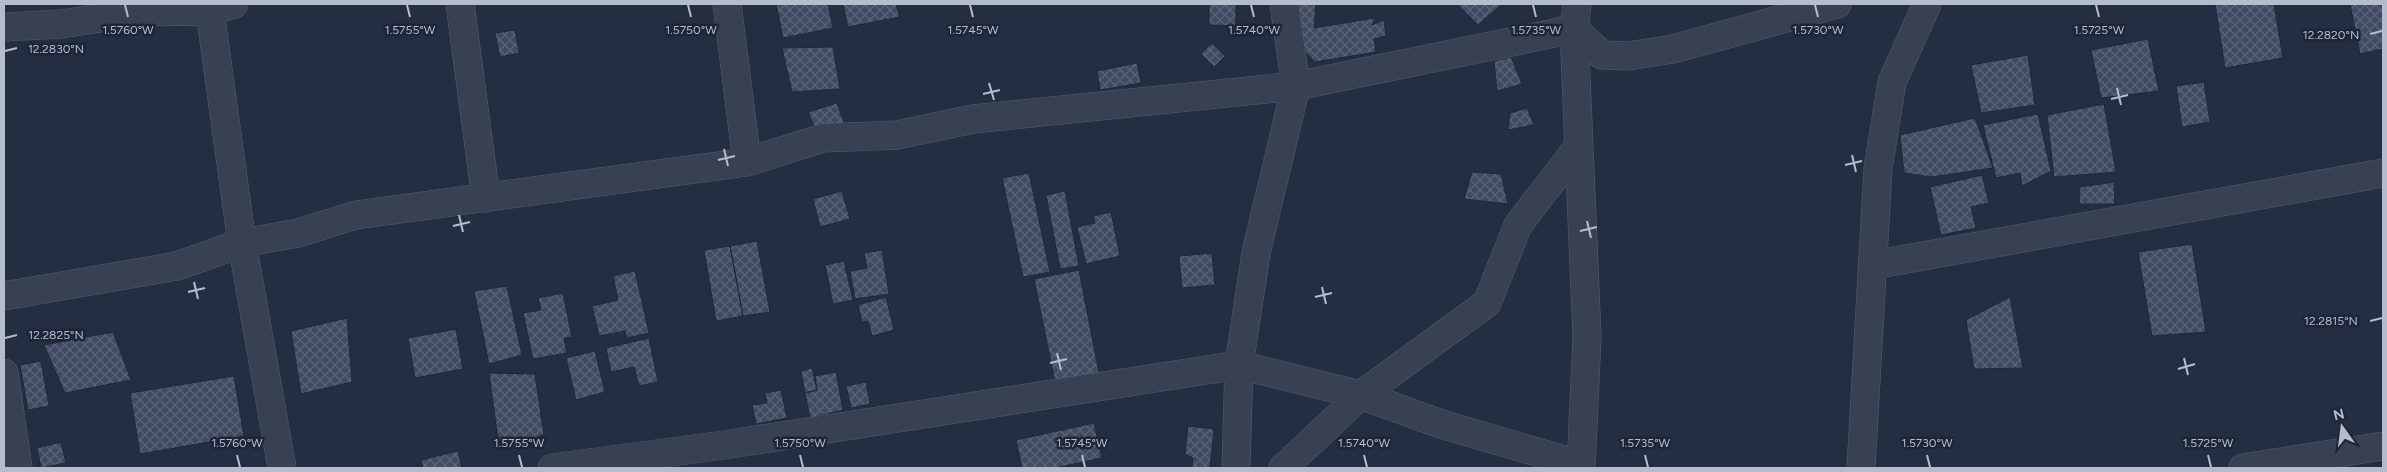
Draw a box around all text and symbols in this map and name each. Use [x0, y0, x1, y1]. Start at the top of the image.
text: 1.5760°W [102, 23, 154, 37]
text: 1.5755°W [385, 23, 436, 37]
text: 1.5750°W [665, 23, 717, 37]
text: 1.5745°W [947, 23, 999, 37]
text: 1.5740°W [1228, 23, 1280, 37]
text: 1.5735°W [1511, 23, 1562, 37]
text: 1.5730°W [1793, 23, 1844, 37]
text: 1.5725°W [2074, 23, 2125, 37]
text: 12.2820°N [2303, 28, 2359, 42]
text: 12.2830°N [28, 42, 84, 56]
text: 12.2815°N [2304, 314, 2358, 328]
text: 12.2825°N [28, 328, 84, 342]
north arrow [2317, 402, 2367, 452]
text: N [2332, 405, 2346, 424]
text: 1.5760°W [211, 436, 263, 450]
text: 1.5755°W [494, 436, 545, 450]
text: 1.5750°W [774, 436, 826, 450]
text: 1.5745°W [1056, 436, 1108, 450]
text: 1.5740°W [1338, 436, 1390, 450]
text: 1.5735°W [1620, 436, 1671, 450]
text: 1.5730°W [1902, 436, 1953, 450]
text: 1.5725°W [2183, 436, 2234, 450]

